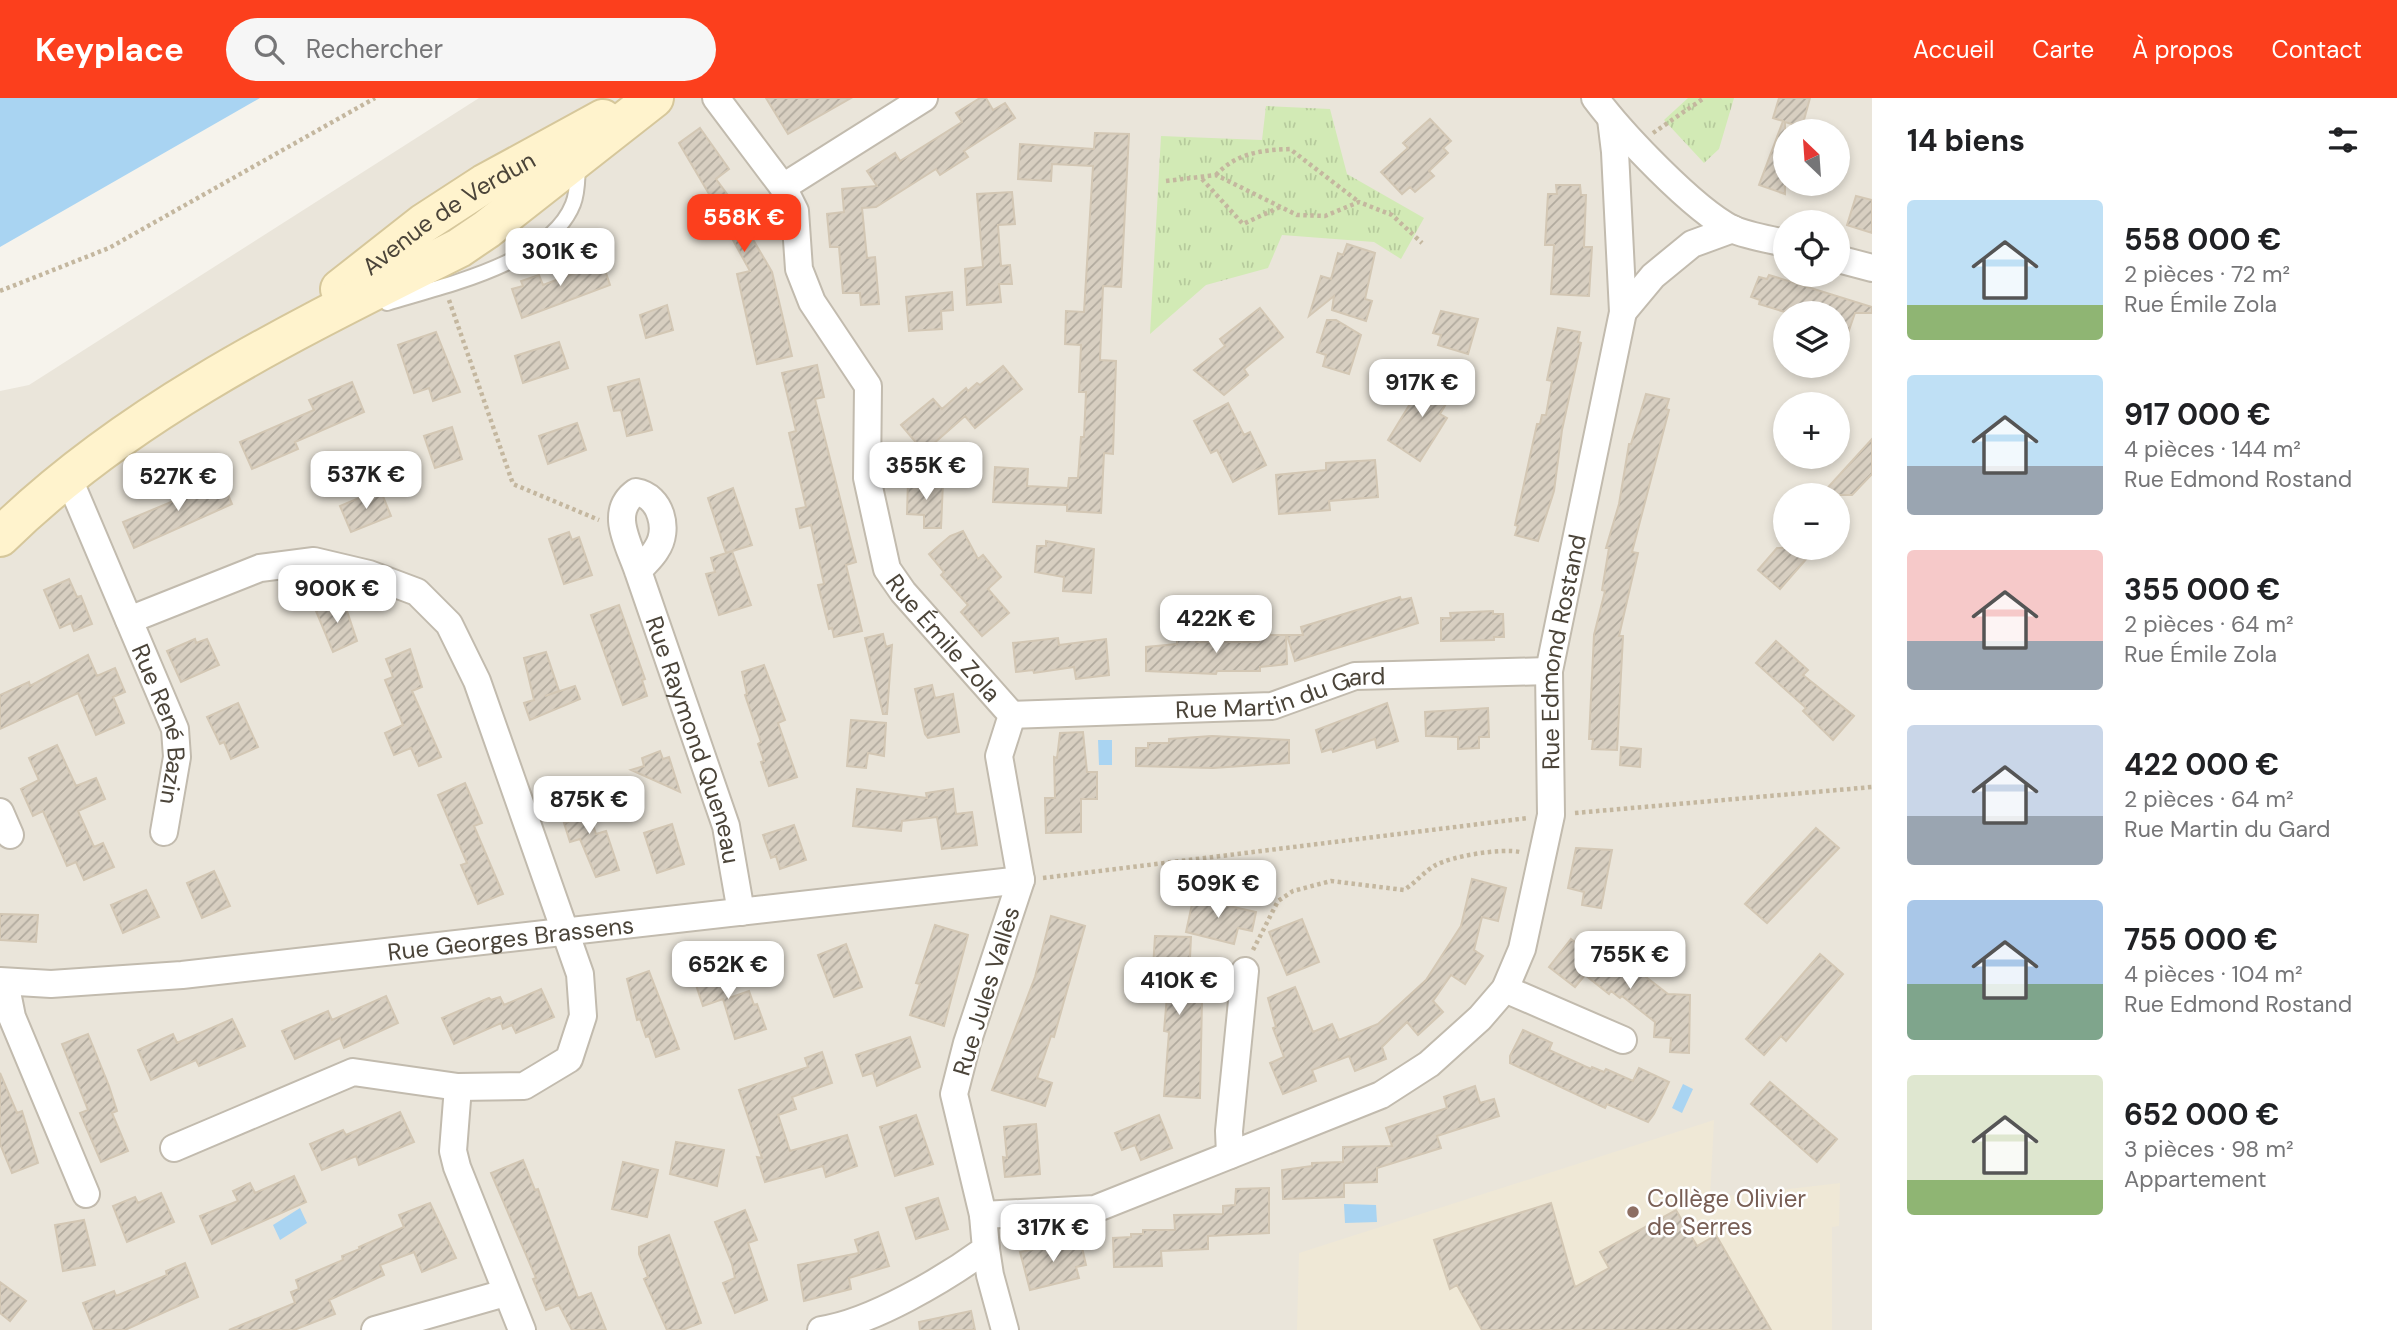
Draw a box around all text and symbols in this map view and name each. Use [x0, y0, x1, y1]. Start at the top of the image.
search box [226, 18, 716, 81]
text: Keyplace [35, 28, 184, 71]
icon: search [250, 30, 288, 68]
text: Rechercher [306, 32, 443, 66]
text: Accueil [1913, 34, 1994, 65]
text: Carte [2032, 34, 2094, 65]
text: À propos [2132, 34, 2234, 65]
text: Contact [2272, 34, 2362, 65]
north arrow [1773, 119, 1850, 196]
map controls [1773, 119, 1850, 560]
text: 14 biens [1907, 121, 2025, 160]
icon: filters [2324, 121, 2362, 159]
street label: Avenue de Verdun [355, 144, 540, 282]
pin: 558K € [687, 194, 801, 254]
text: 558K € [703, 202, 785, 232]
button: locate [1773, 210, 1850, 287]
text: 558 000 € [2124, 220, 2281, 259]
pin: 301K € [503, 228, 617, 288]
icon: home [1963, 228, 2047, 312]
text: 301K € [521, 236, 599, 266]
text: 2 pièces · 72 m² [2124, 259, 2290, 289]
text: Rue Émile Zola [2124, 289, 2277, 319]
button: layers [1773, 301, 1850, 378]
pin: 917K € [1365, 360, 1479, 419]
text: 917K € [1385, 367, 1459, 397]
button: + [1773, 392, 1850, 469]
text: 917 000 € [2124, 395, 2271, 434]
icon: home [1963, 403, 2047, 487]
text: 4 pièces · 144 m² [2124, 434, 2301, 464]
pin: 355K € [869, 442, 983, 502]
text: 355K € [885, 450, 967, 480]
pin: 537K € [309, 452, 423, 511]
pin: 527K € [121, 454, 235, 513]
text: 537K € [327, 459, 405, 489]
text: 527K € [139, 461, 217, 491]
text: Rue Edmond Rostand [2124, 464, 2352, 494]
button: − [1773, 483, 1850, 560]
street label: Rue Edmond Rostand [1534, 531, 1592, 770]
pin: 900K € [280, 566, 394, 625]
street label: Rue Émile Zola [879, 568, 1008, 708]
text: 355 000 € [2124, 570, 2281, 609]
text: 900K € [294, 573, 380, 603]
icon: home [1963, 578, 2047, 662]
pin: 422K € [1159, 596, 1273, 655]
text: 422K € [1176, 603, 1256, 633]
text: 2 pièces · 64 m² [2124, 609, 2294, 639]
street label: Rue Raymond Queneau [639, 612, 748, 866]
street label: Rue René Bazin [125, 639, 193, 807]
text: Rue Émile Zola [2124, 639, 2277, 669]
street label: Rue Martin du Gard [1175, 660, 1386, 725]
text: 422 000 € [2124, 745, 2279, 784]
icon: home [1963, 753, 2047, 837]
pin: 875K € [532, 776, 646, 836]
text: 875K € [549, 784, 629, 814]
text: 2 pièces · 64 m² [2124, 784, 2294, 814]
text: Rue Martin du Gard [2124, 814, 2330, 844]
pin: 509K € [1161, 860, 1275, 920]
text: 509K € [1176, 868, 1260, 898]
street label: Rue Jules Vallès [946, 903, 1026, 1079]
street label: Rue Georges Brassens [386, 908, 635, 967]
text: 755 000 € [2124, 920, 2278, 959]
icon: home [1963, 928, 2047, 1012]
pin: 755K € [1573, 932, 1687, 991]
text: 755K € [1590, 939, 1670, 969]
pin: 652K € [671, 942, 785, 1001]
text: 652K € [688, 949, 768, 979]
pin: 410K € [1122, 958, 1236, 1017]
text: 4 pièces · 104 m² [2124, 959, 2303, 989]
text: 410K € [1140, 965, 1218, 995]
text: Rue Edmond Rostand [2124, 989, 2352, 1019]
text: 652 000 € [2124, 1095, 2279, 1134]
icon: home [1963, 1103, 2047, 1187]
text: 3 pièces · 98 m² [2124, 1134, 2294, 1164]
text: Appartement [2124, 1164, 2267, 1194]
place label: Collège Olivier de Serres [1647, 1183, 1806, 1242]
pin: 317K € [996, 1204, 1110, 1264]
marker: Collège Olivier de Serres [1625, 1204, 1641, 1220]
text: 317K € [1016, 1212, 1090, 1242]

